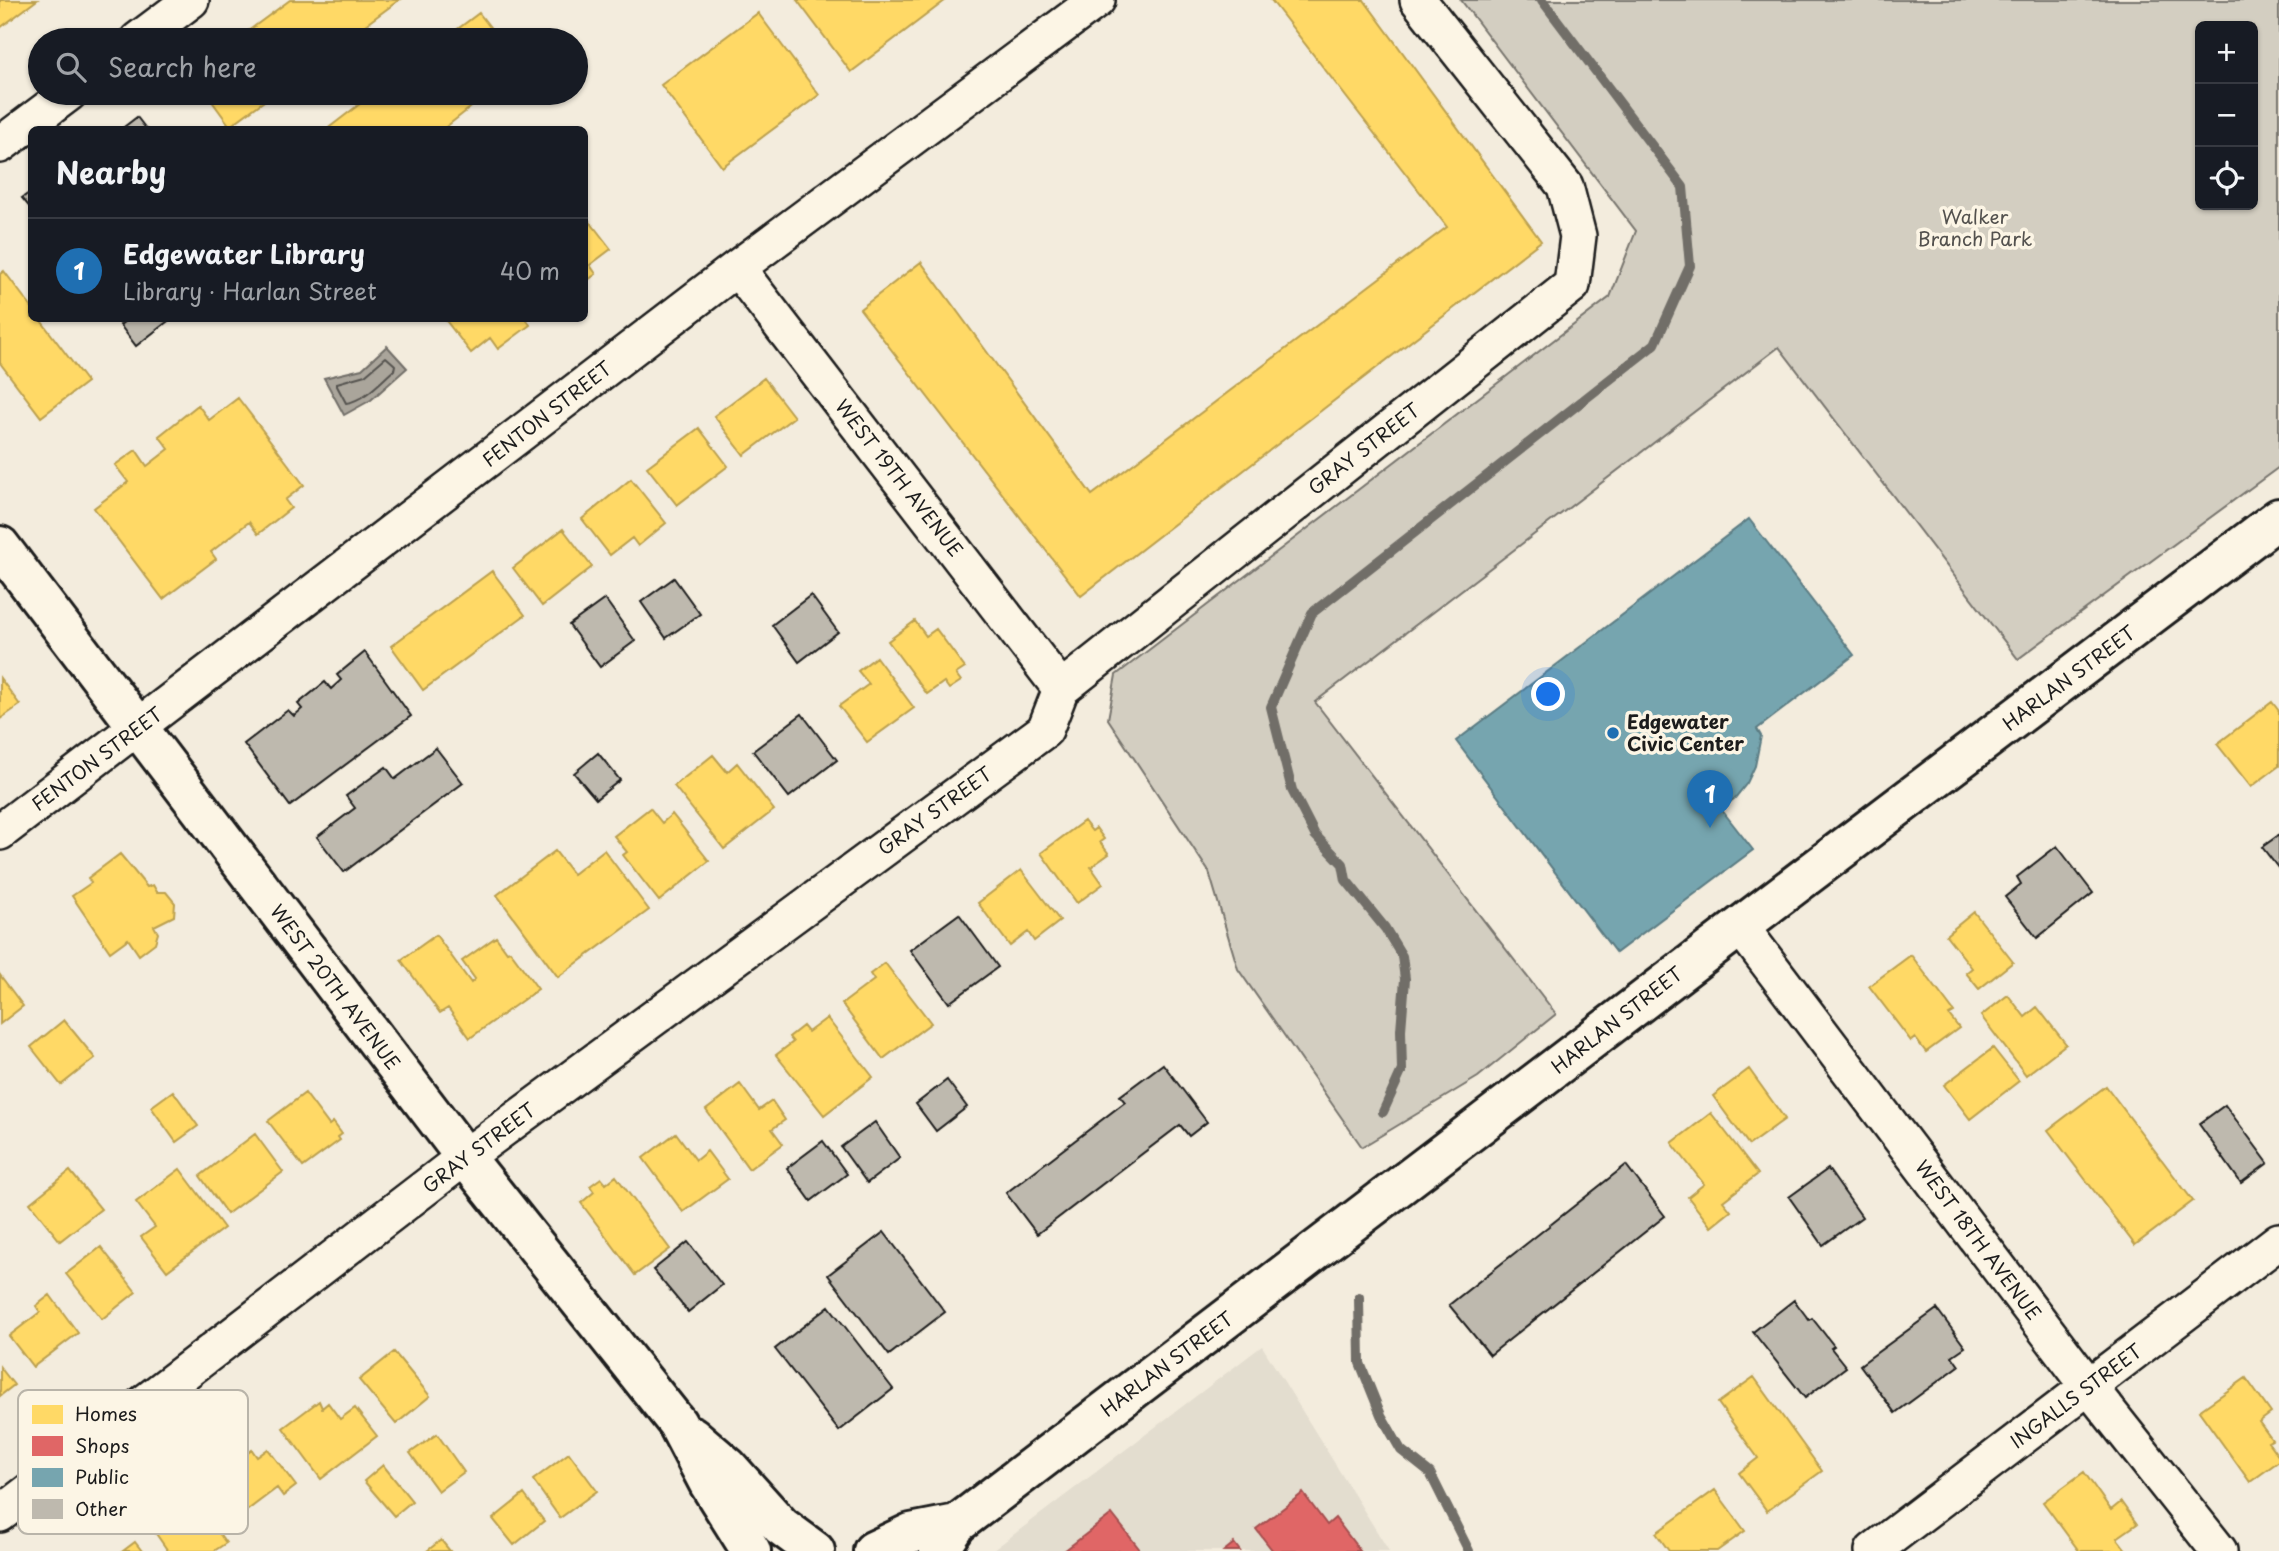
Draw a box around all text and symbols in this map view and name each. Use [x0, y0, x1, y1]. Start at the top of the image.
map controls [2195, 21, 2258, 210]
button: + [2195, 21, 2258, 84]
search box [28, 28, 588, 105]
text: Search here [108, 47, 257, 86]
icon: search [52, 48, 90, 86]
button: − [2195, 84, 2258, 147]
button: locate [2195, 147, 2258, 210]
text: Nearby [56, 149, 166, 194]
park label: Walker Branch Park [1918, 202, 2033, 252]
text: Edgewater Library [123, 234, 365, 273]
text: 1 [74, 253, 85, 288]
text: 40 m [500, 253, 560, 288]
text: Library · Harlan Street [123, 273, 377, 308]
street label: FENTON STREET [476, 354, 617, 473]
street label: WEST 19TH AVENUE [829, 393, 970, 562]
street label: GRAY STREET [1302, 396, 1425, 501]
street label: HARLAN STREET [1996, 618, 2141, 736]
your location [1531, 677, 1565, 711]
street label: FENTON STREET [25, 699, 168, 817]
place label: Edgewater Civic Center [1627, 707, 1744, 757]
marker: Edgewater Civic Center [1605, 725, 1621, 741]
street label: GRAY STREET [872, 759, 997, 861]
pin: 1 [1687, 770, 1733, 828]
street label: WEST 20TH AVENUE [264, 898, 407, 1075]
street label: HARLAN STREET [1545, 959, 1688, 1079]
street label: GRAY STREET [416, 1095, 541, 1199]
street label: WEST 18TH AVENUE [1909, 1153, 2048, 1325]
street label: HARLAN STREET [1094, 1304, 1239, 1422]
street label: INGALLS STREET [2003, 1336, 2148, 1454]
legend [18, 1390, 248, 1534]
text: Homes [75, 1399, 137, 1427]
text: Shops [75, 1431, 129, 1459]
text: Public [75, 1462, 129, 1490]
text: Other [75, 1494, 127, 1522]

